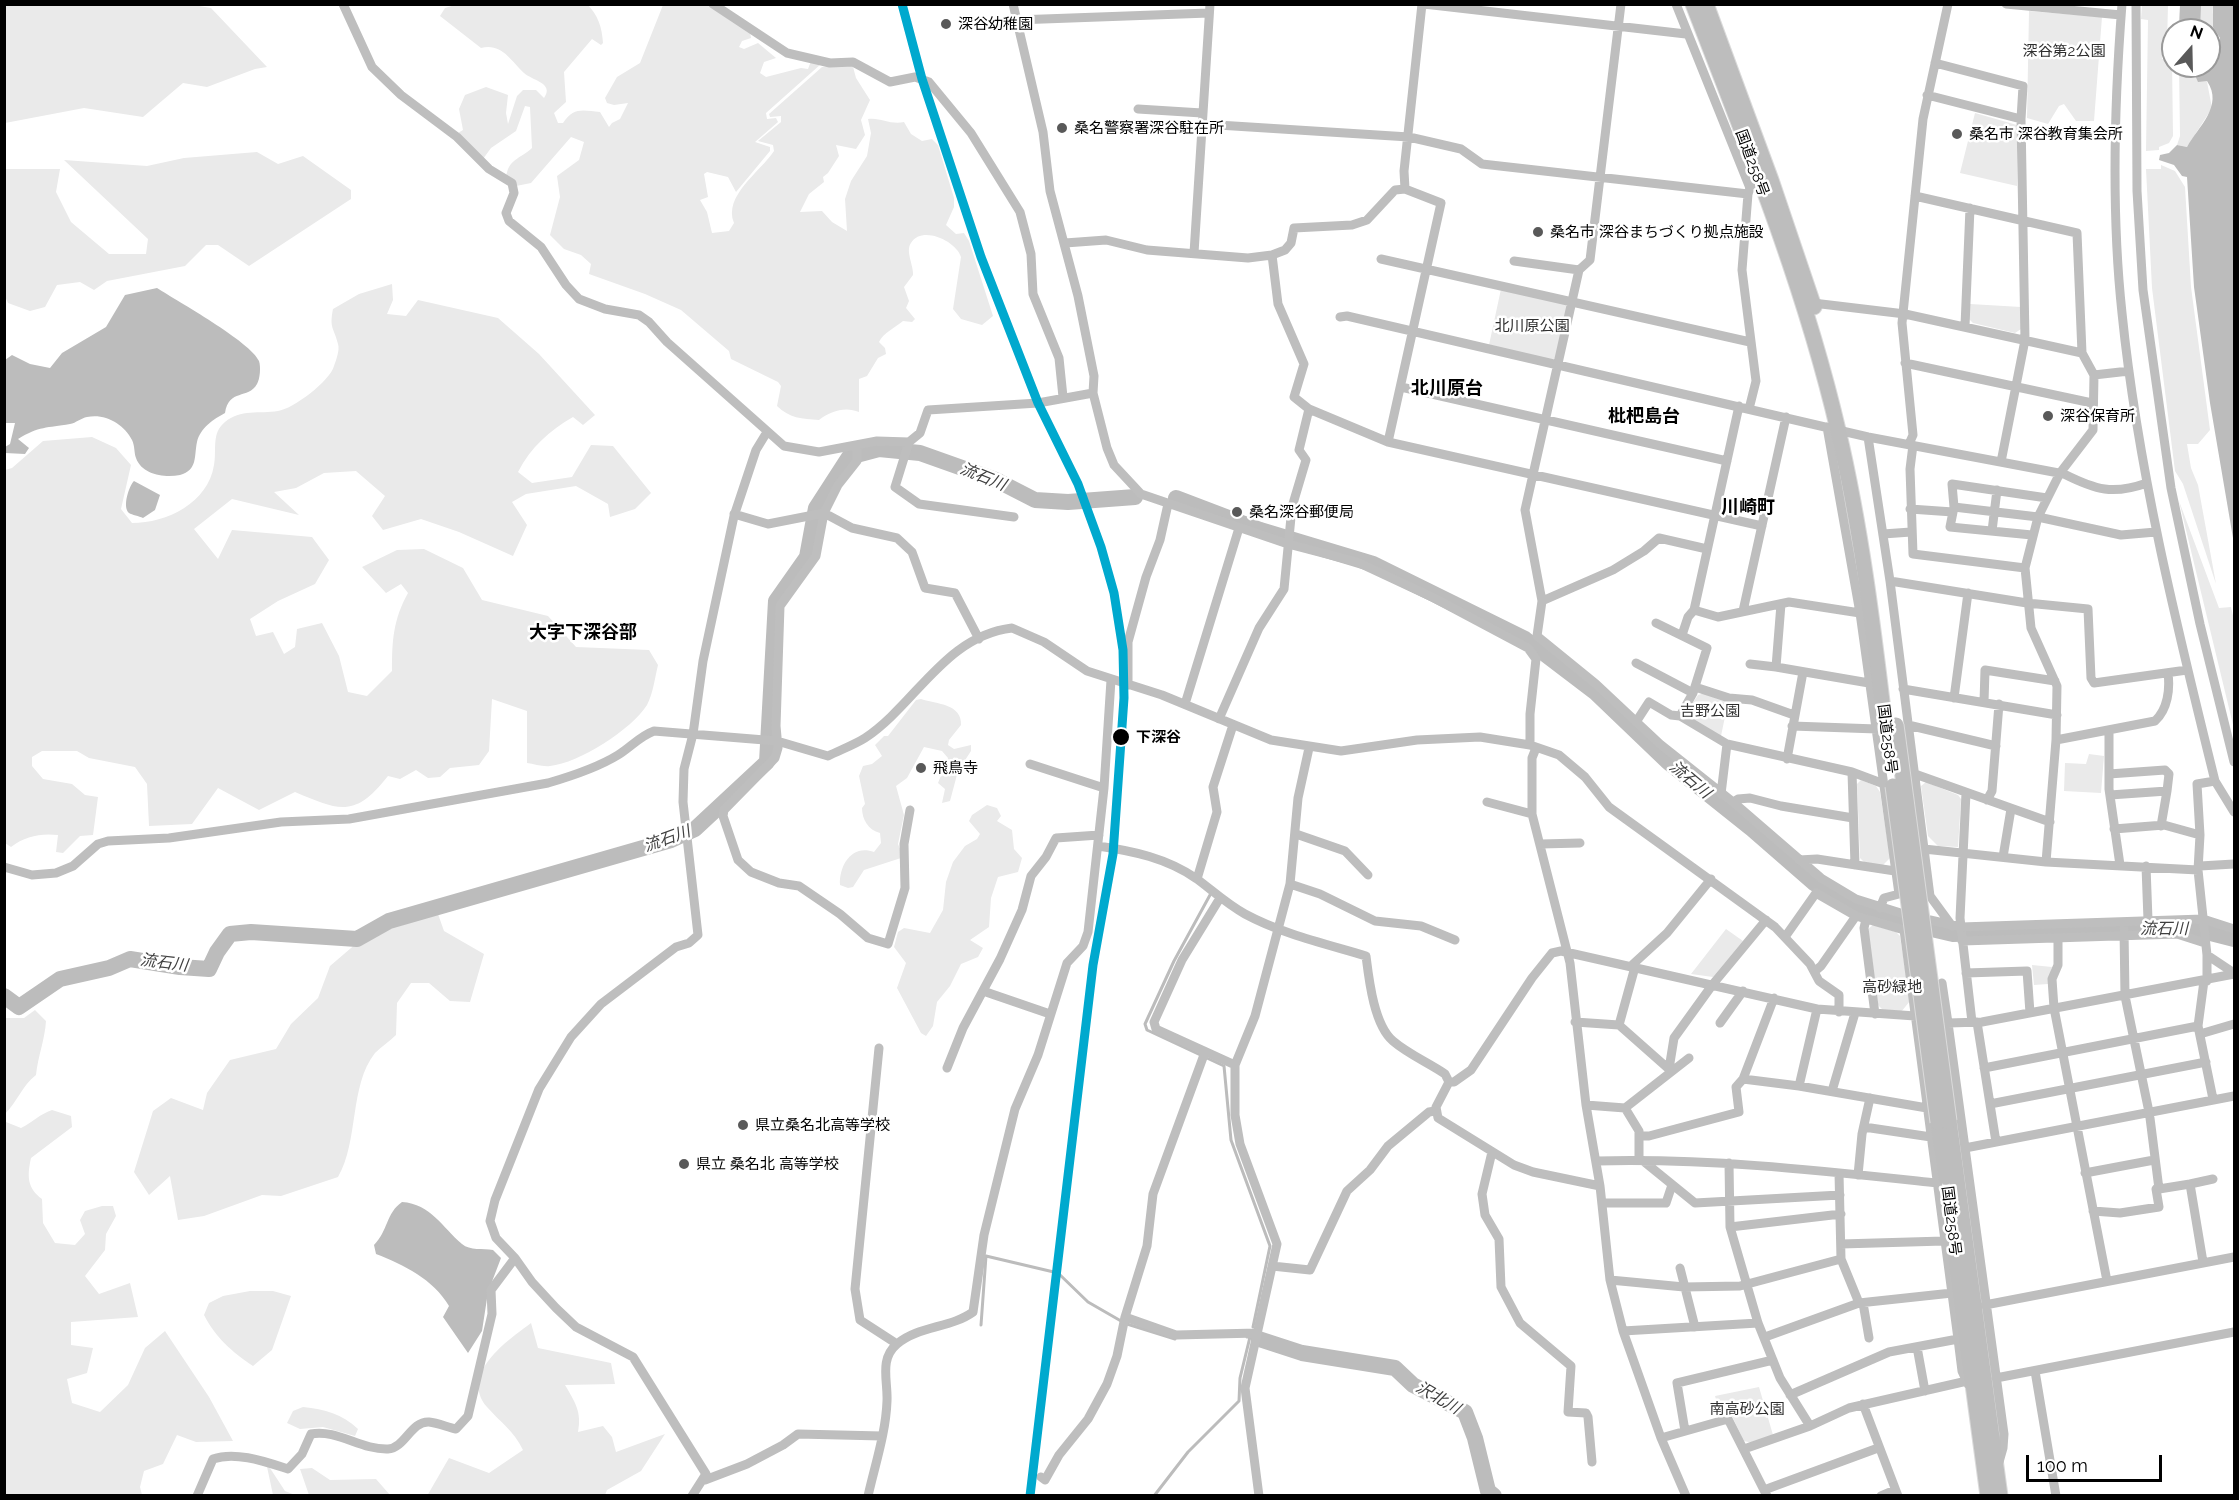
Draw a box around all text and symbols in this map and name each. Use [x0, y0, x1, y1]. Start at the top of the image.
place label: 深谷幼稚園 [958, 15, 1033, 33]
marker: 深谷幼稚園 [939, 17, 953, 31]
north arrow [2161, 18, 2221, 78]
text: N [2188, 21, 2206, 44]
park label: 深谷第2公園 [2023, 42, 2105, 60]
place label: 桑名警察署深谷駐在所 [1074, 119, 1224, 137]
marker: 桑名警察署深谷駐在所 [1055, 121, 1069, 135]
place label: 桑名市 深谷教育集会所 [1969, 125, 2123, 143]
street label: 国道258号 [1732, 127, 1772, 199]
marker: 桑名市 深谷教育集会所 [1950, 127, 1964, 141]
place label: 桑名市 深谷まちづくり拠点施設 [1550, 223, 1764, 241]
marker: 桑名市 深谷まちづくり拠点施設 [1531, 225, 1545, 239]
park label: 北川原公園 [1495, 317, 1569, 335]
district label: 北川原台 [1411, 378, 1483, 400]
district label: 枇杷島台 [1608, 406, 1680, 428]
place label: 深谷保育所 [2060, 407, 2135, 425]
marker: 深谷保育所 [2041, 409, 2055, 423]
water label: 流石川 [957, 459, 1009, 495]
district label: 川崎町 [1721, 497, 1775, 519]
place label: 桑名深谷郵便局 [1249, 503, 1354, 521]
marker: 桑名深谷郵便局 [1230, 505, 1244, 519]
district label: 大字下深谷部 [529, 622, 637, 644]
park label: 吉野公園 [1680, 702, 1740, 720]
street label: 国道258号 [1874, 703, 1900, 775]
marker: 下深谷 [1111, 727, 1131, 747]
place label: 下深谷 [1136, 728, 1181, 746]
water label: 流石川 [1665, 757, 1715, 803]
place label: 飛鳥寺 [933, 759, 978, 777]
marker: 飛鳥寺 [914, 761, 928, 775]
water label: 流石川 [641, 822, 693, 856]
water label: 流石川 [2140, 919, 2188, 939]
water label: 流石川 [139, 951, 189, 975]
park label: 高砂緑地 [1862, 978, 1922, 996]
place label: 県立桑名北高等学校 [755, 1116, 890, 1134]
marker: 県立桑名北高等学校 [736, 1118, 750, 1132]
place label: 県立 桑名北 高等学校 [696, 1155, 839, 1173]
marker: 県立 桑名北 高等学校 [677, 1157, 691, 1171]
street label: 国道258号 [1938, 1185, 1964, 1257]
water label: 沢北川 [1412, 1378, 1464, 1418]
park label: 南高砂公園 [1710, 1400, 1784, 1418]
scale bar [2029, 1443, 2166, 1481]
text: 100 m [2037, 1455, 2088, 1476]

